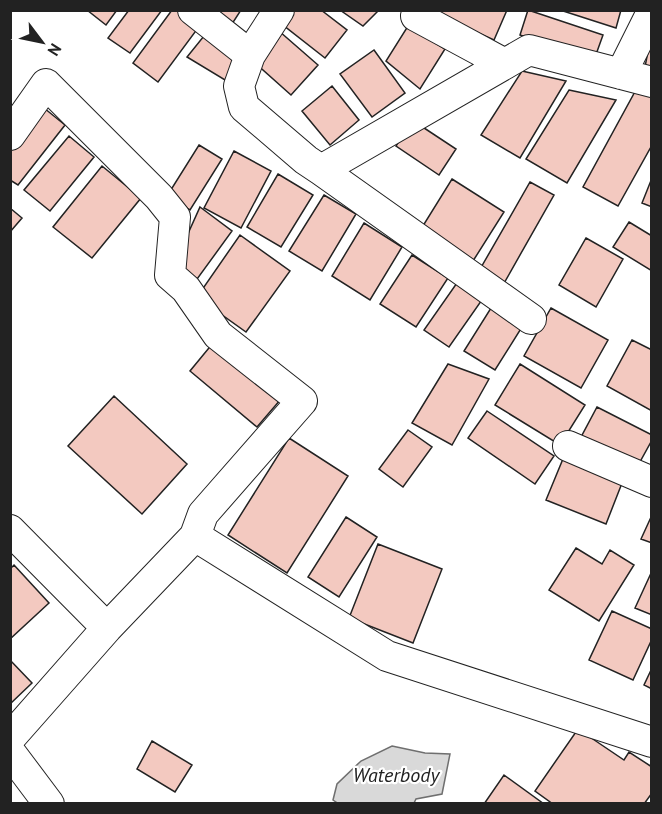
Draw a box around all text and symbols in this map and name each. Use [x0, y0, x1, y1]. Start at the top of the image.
north arrow [12, 12, 72, 72]
text: N [43, 40, 66, 60]
water label: Waterbody [353, 762, 440, 788]

